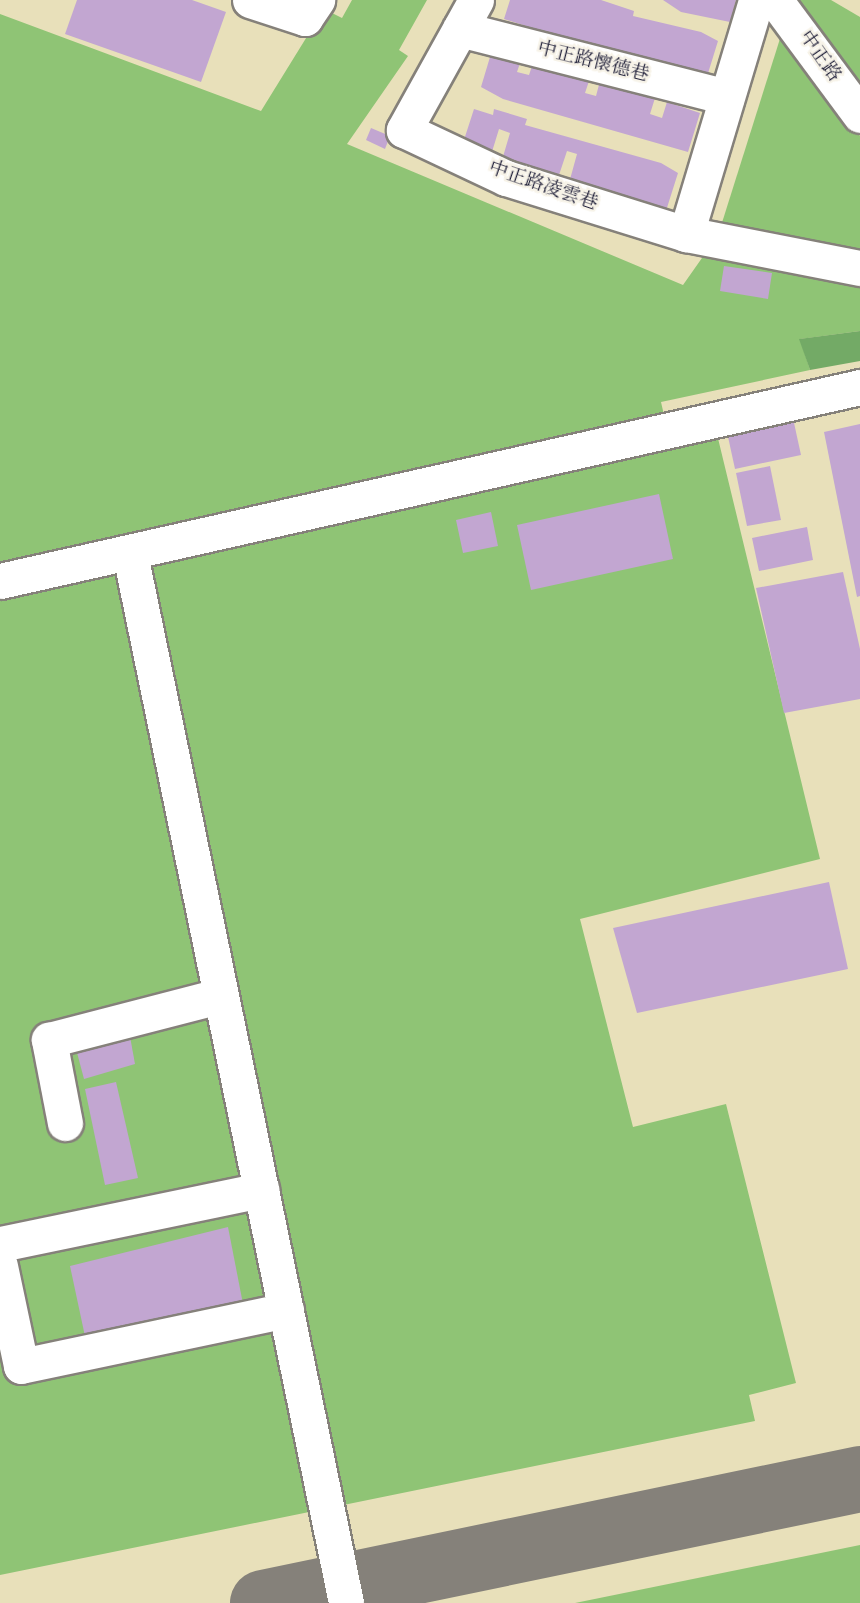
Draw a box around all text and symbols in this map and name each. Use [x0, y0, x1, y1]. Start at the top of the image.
street label: 中正路 [793, 27, 845, 87]
street label: 中正路懷德巷 [535, 38, 651, 88]
street label: 中正路凌雲巷 [485, 158, 601, 216]

